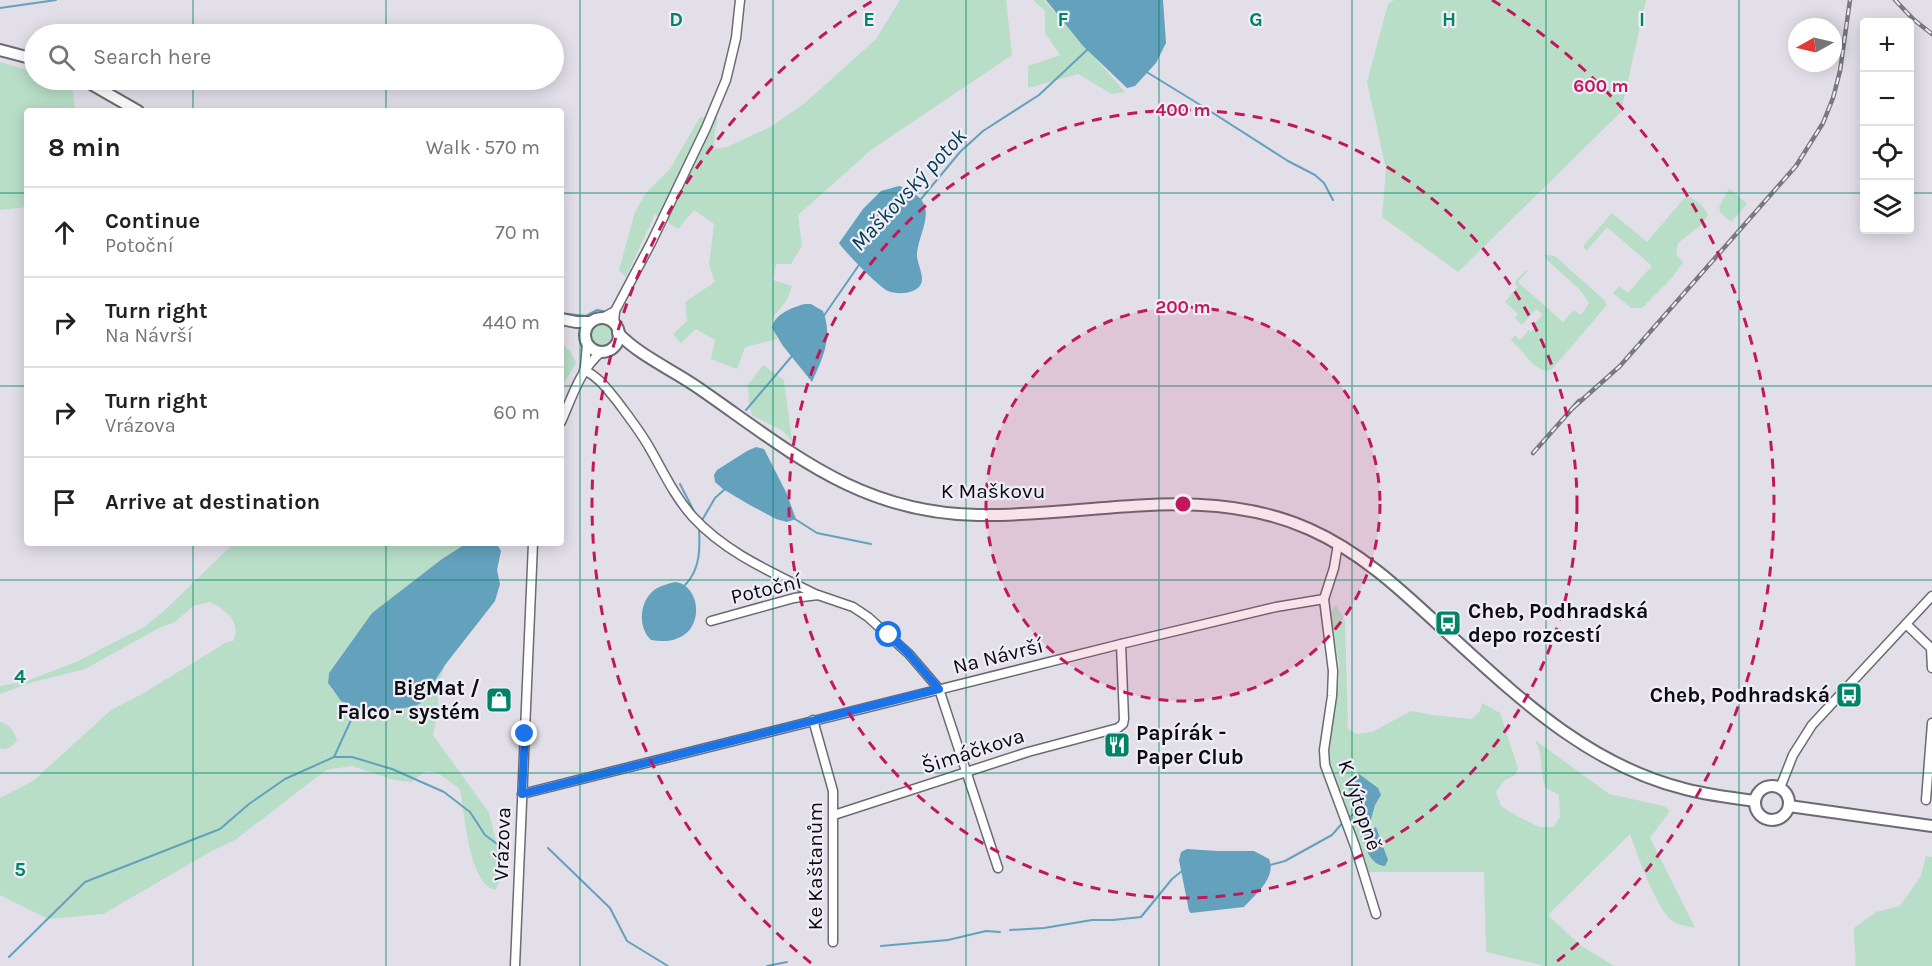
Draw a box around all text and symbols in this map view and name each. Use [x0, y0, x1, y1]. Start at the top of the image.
text: D [669, 8, 683, 31]
text: E [863, 8, 875, 31]
text: F [1058, 8, 1069, 31]
text: G [1249, 8, 1263, 31]
text: H [1442, 8, 1456, 31]
text: I [1639, 8, 1645, 31]
north arrow [1788, 18, 1842, 72]
map controls [1860, 18, 1914, 234]
button: + [1860, 18, 1914, 72]
search box [24, 24, 564, 90]
icon: search [45, 41, 78, 74]
text: Search here [93, 44, 211, 70]
button: − [1860, 72, 1914, 126]
text: 600 m [1573, 75, 1629, 97]
text: 400 m [1155, 99, 1211, 121]
water label: Maškovský potok [845, 123, 973, 256]
button: locate [1860, 126, 1914, 180]
text: 8 min [48, 132, 121, 163]
text: Walk · 570 m [426, 136, 540, 159]
button: layers [1860, 180, 1914, 234]
text: Continue [105, 208, 200, 234]
icon: ahead [48, 216, 81, 249]
text: 70 m [495, 221, 540, 244]
text: Potoční [105, 234, 174, 257]
text: 200 m [1155, 296, 1211, 318]
text: Turn right [105, 298, 208, 324]
icon: right [48, 306, 81, 339]
text: 440 m [482, 311, 540, 334]
text: Na Návrší [105, 324, 193, 347]
text: Turn right [105, 388, 208, 414]
icon: right [48, 396, 81, 429]
text: 60 m [493, 401, 540, 424]
text: Vrázova [105, 414, 176, 437]
street label: K Maškovu [941, 479, 1045, 503]
icon: arrive [48, 486, 81, 519]
text: Arrive at destination [105, 489, 320, 515]
centre of rings [1173, 494, 1193, 514]
street label: Potoční [728, 569, 805, 609]
place label: Cheb, Podhradská depo rozcestí [1468, 599, 1648, 647]
bus stop icon: Cheb, Podhradská depo rozcestí [1433, 608, 1463, 638]
route start [875, 621, 901, 647]
street label: Na Návrší [950, 633, 1046, 679]
text: 4 [14, 665, 26, 688]
place label: BigMat / Falco - systém [337, 676, 480, 724]
bus stop icon: Cheb, Podhradská [1834, 680, 1864, 710]
place label: Cheb, Podhradská [1650, 683, 1830, 707]
shop icon: BigMat / Falco - systém [484, 685, 514, 715]
route end [511, 720, 537, 746]
place label: Papírák - Paper Club [1136, 721, 1244, 769]
street label: Šimáčkova [919, 723, 1027, 779]
restaurant icon: Papírák - Paper Club [1102, 730, 1132, 760]
street label: K Výtopně [1333, 756, 1387, 854]
street label: Ke Kaštanům [803, 802, 827, 930]
street label: Vrázova [489, 807, 515, 881]
text: 5 [14, 858, 26, 881]

